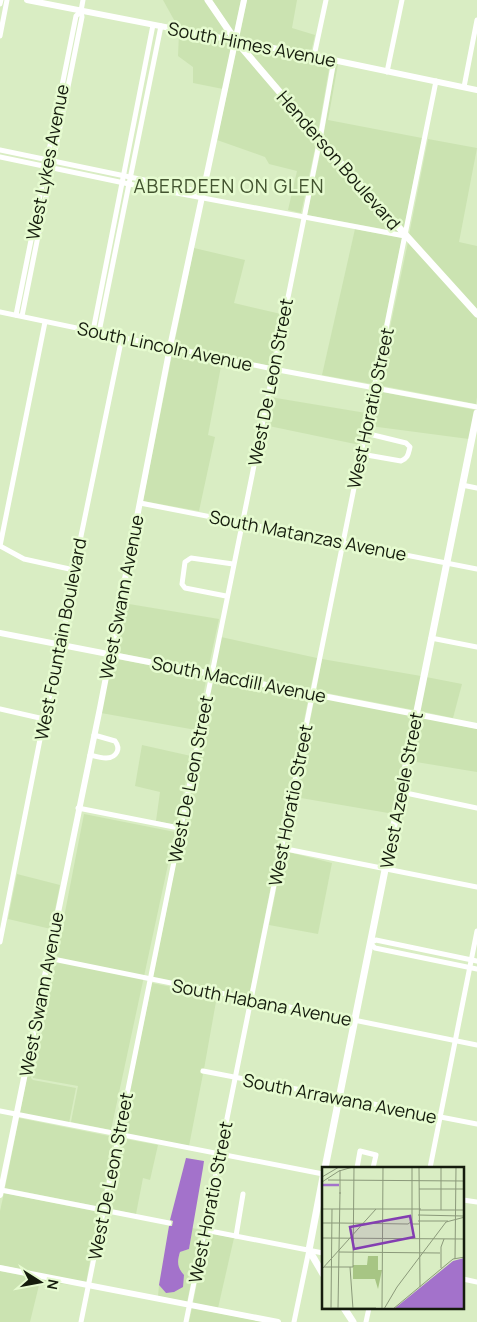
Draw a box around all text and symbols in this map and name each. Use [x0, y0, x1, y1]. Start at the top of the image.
street label: South Himes Avenue [166, 16, 338, 72]
street label: West Lykes Avenue [20, 82, 74, 242]
street label: Henderson Boulevard [272, 85, 406, 235]
district label: ABERDEEN ON GLEN [133, 173, 325, 199]
street label: West De Leon Street [242, 296, 298, 468]
street label: South Lincoln Avenue [75, 316, 255, 376]
street label: West Horatio Street [341, 325, 399, 491]
street label: South Matanzas Avenue [207, 504, 409, 566]
street label: West Swann Avenue [93, 512, 149, 682]
street label: West Fountain Boulevard [29, 536, 91, 742]
street label: South Macdill Avenue [150, 650, 328, 708]
street label: West De Leon Street [162, 693, 218, 865]
street label: West Azeele Street [374, 710, 428, 870]
street label: West Horatio Street [263, 722, 317, 888]
street label: West Swann Avenue [13, 909, 69, 1079]
street label: South Habana Avenue [170, 973, 354, 1031]
street label: South Arrawana Avenue [241, 1067, 439, 1129]
street label: West De Leon Street [82, 1090, 138, 1262]
street label: West Horatio Street [183, 1119, 237, 1285]
inset map [322, 1167, 464, 1310]
north arrow [15, 1257, 65, 1307]
text: N [43, 1278, 64, 1291]

